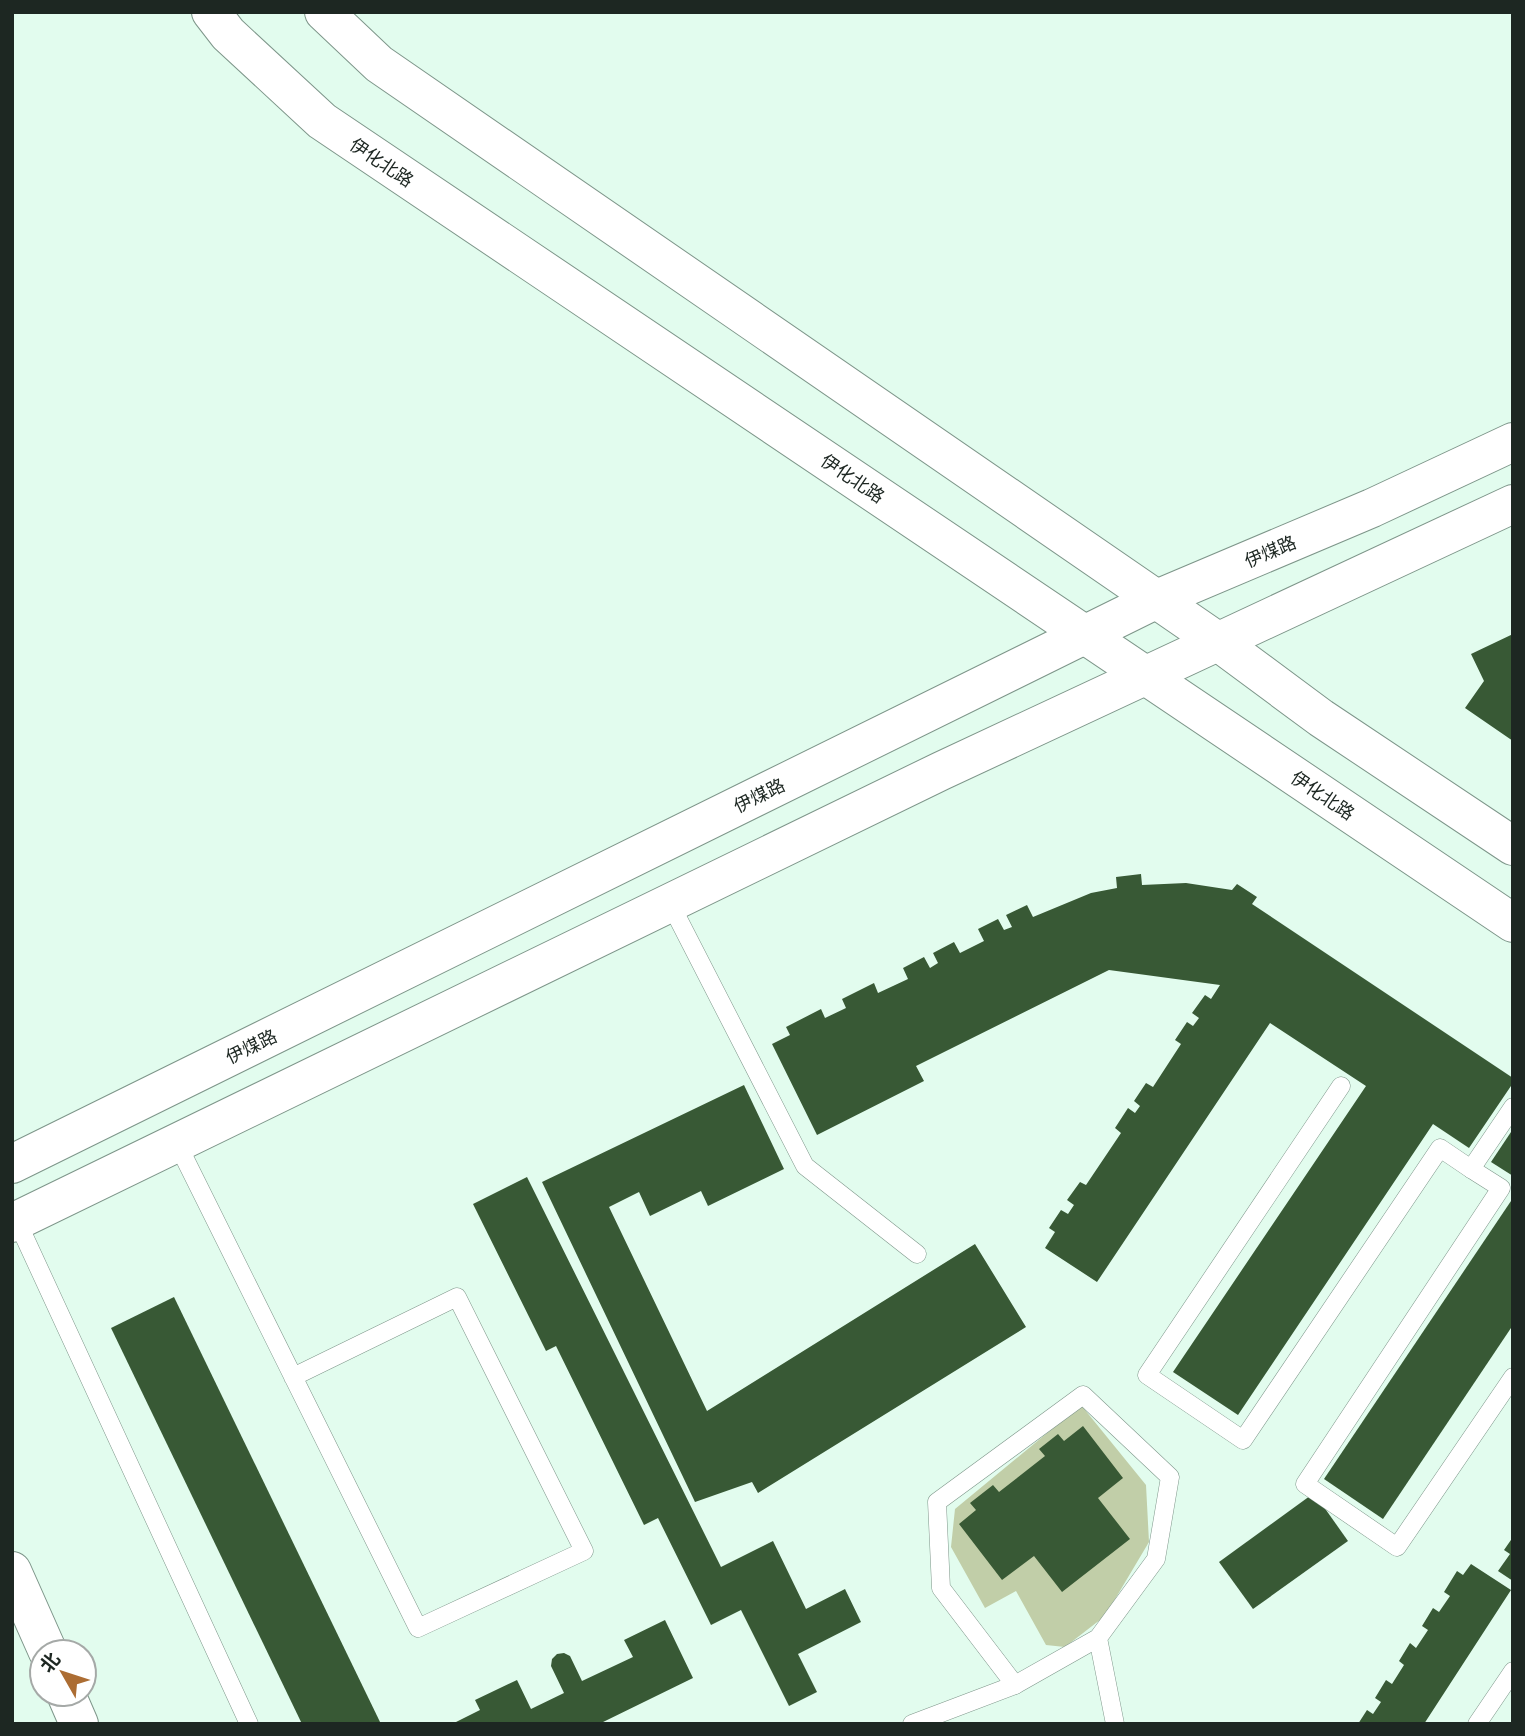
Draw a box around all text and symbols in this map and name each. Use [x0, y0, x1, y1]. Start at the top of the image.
street label: 伊化北路 [346, 133, 418, 191]
street label: 伊化北路 [817, 449, 889, 507]
street label: 伊煤路 [1241, 530, 1299, 572]
street label: 伊化北路 [1287, 766, 1359, 824]
street label: 伊煤路 [730, 773, 788, 817]
street label: 伊煤路 [222, 1024, 280, 1068]
north arrow [28, 1638, 98, 1708]
text: 北 [34, 1647, 64, 1677]

